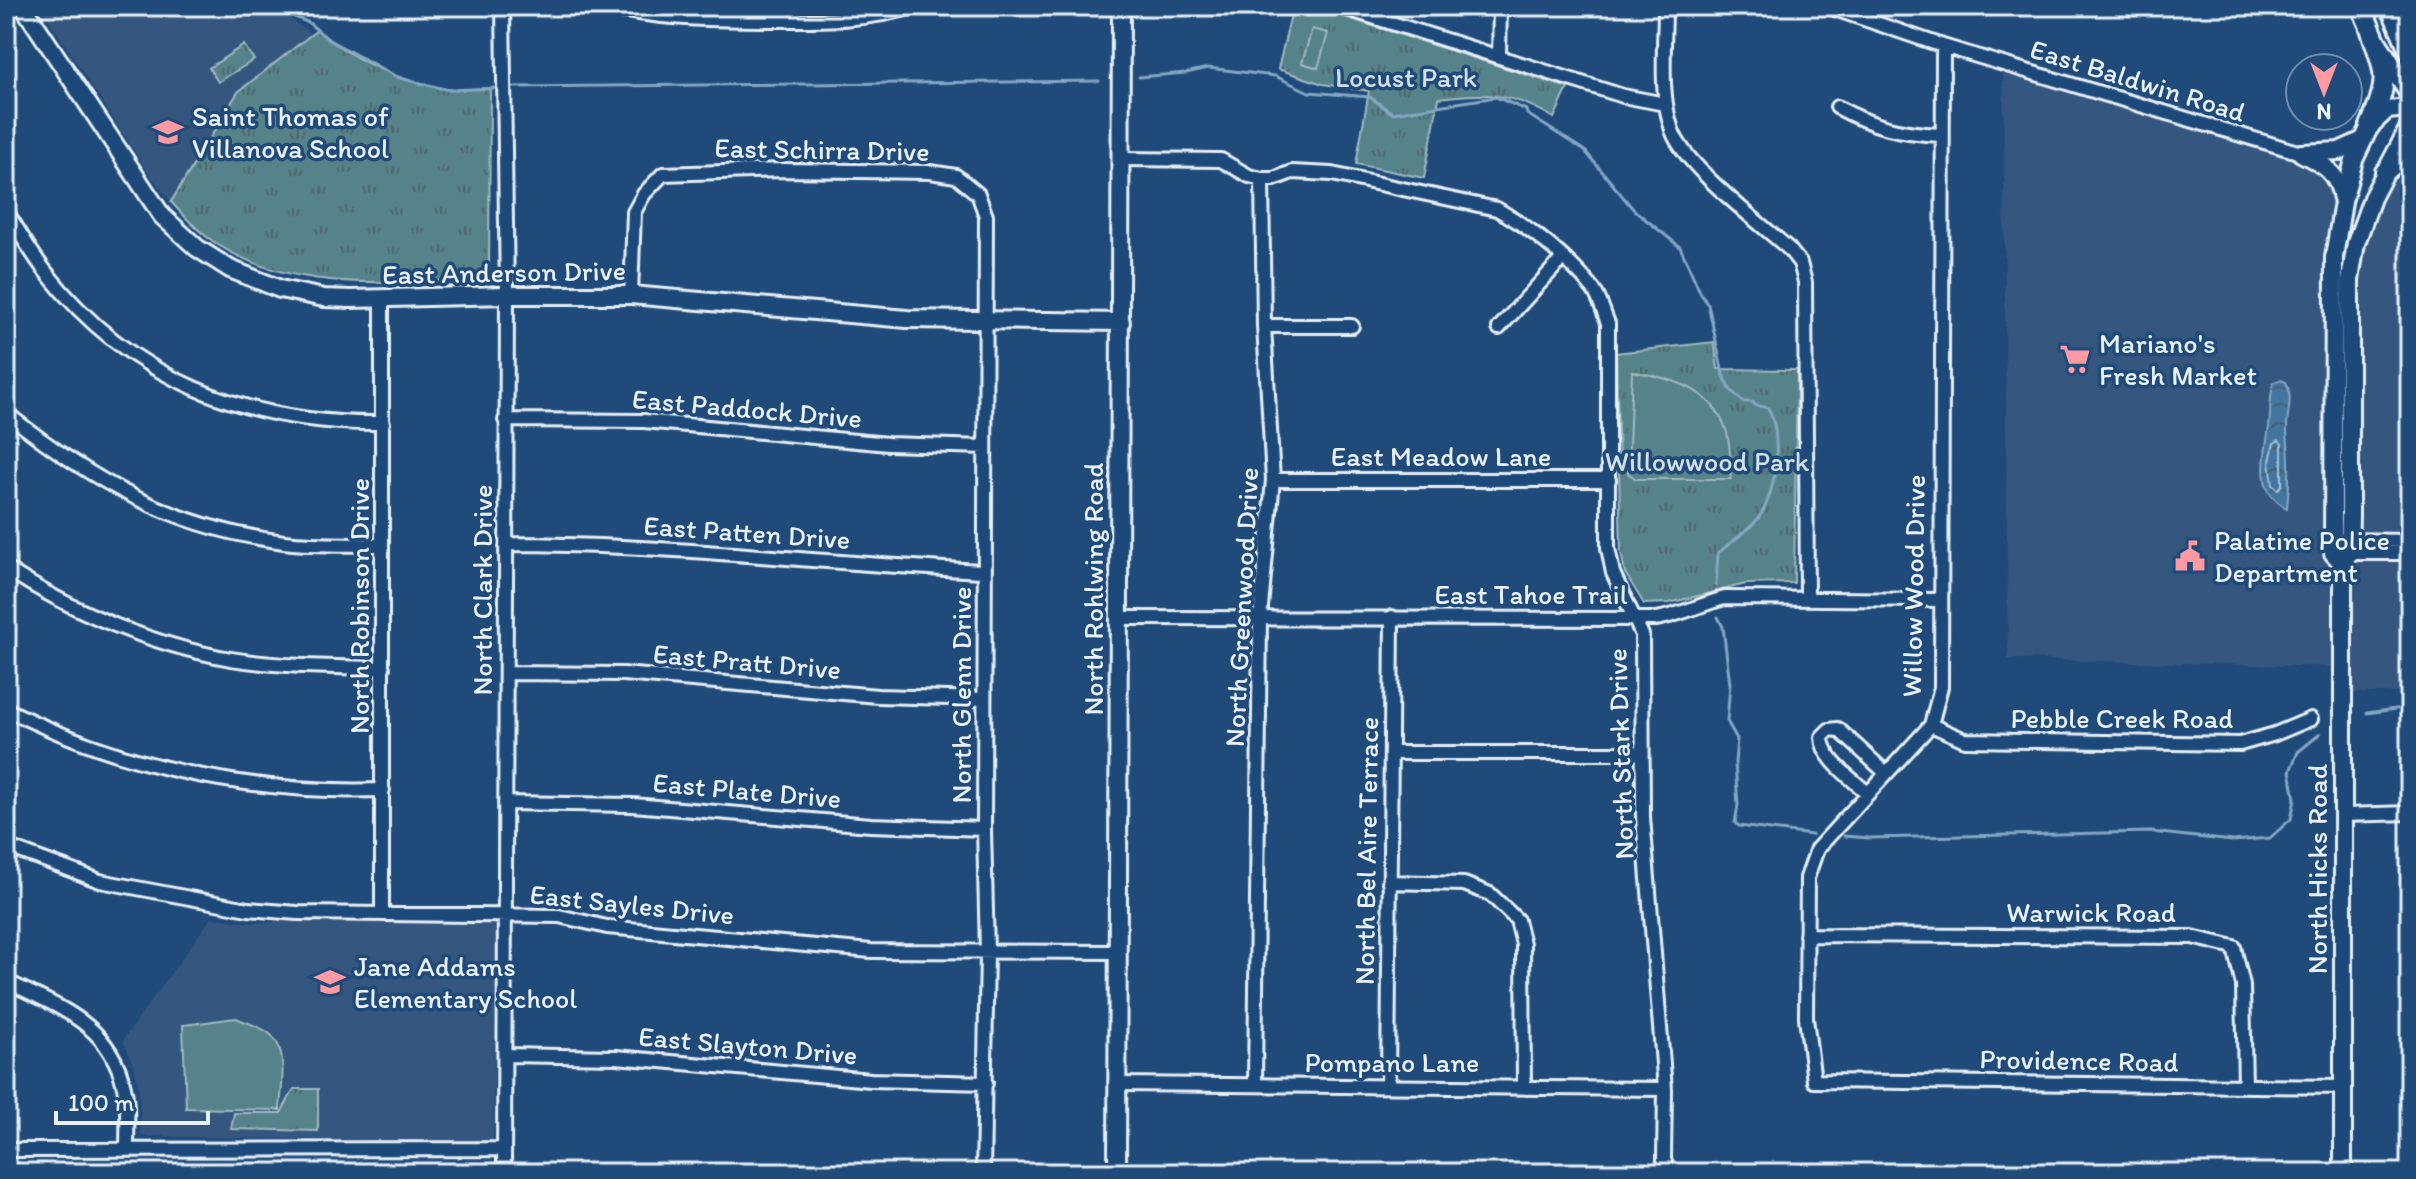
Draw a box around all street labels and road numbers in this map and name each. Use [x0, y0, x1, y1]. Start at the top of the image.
street label: East Baldwin Road [2026, 31, 2250, 129]
street label: East Schirra Drive [714, 130, 930, 168]
street label: East Anderson Drive [382, 253, 626, 291]
street label: East Paddock Drive [631, 381, 863, 435]
street label: East Meadow Lane [1331, 439, 1551, 473]
street label: North Rohlwing Road [1076, 462, 1110, 716]
street label: North Greenwood Drive [1217, 466, 1265, 748]
street label: Willow Wood Drive [1894, 474, 1932, 698]
street label: North Robinson Drive [342, 478, 376, 734]
street label: North Clark Drive [465, 484, 499, 696]
street label: East Patten Drive [643, 508, 851, 556]
street label: East Tahoe Trail [1434, 577, 1628, 611]
street label: North Glenn Drive [944, 587, 978, 803]
street label: East Pratt Drive [652, 636, 842, 686]
street label: North Stark Drive [1599, 648, 1641, 860]
street label: Pebble Creek Road [2011, 701, 2233, 735]
street label: North Bel Aire Terrace [1347, 717, 1385, 985]
street label: North Hicks Road [2300, 763, 2334, 974]
street label: East Plate Drive [651, 765, 843, 815]
street label: East Sayles Drive [528, 876, 736, 932]
street label: Warwick Road [2006, 895, 2176, 929]
street label: East Slayton Drive [637, 1018, 859, 1072]
street label: Providence Road [1979, 1041, 2179, 1079]
street label: Pompano Lane [1305, 1045, 1479, 1079]

